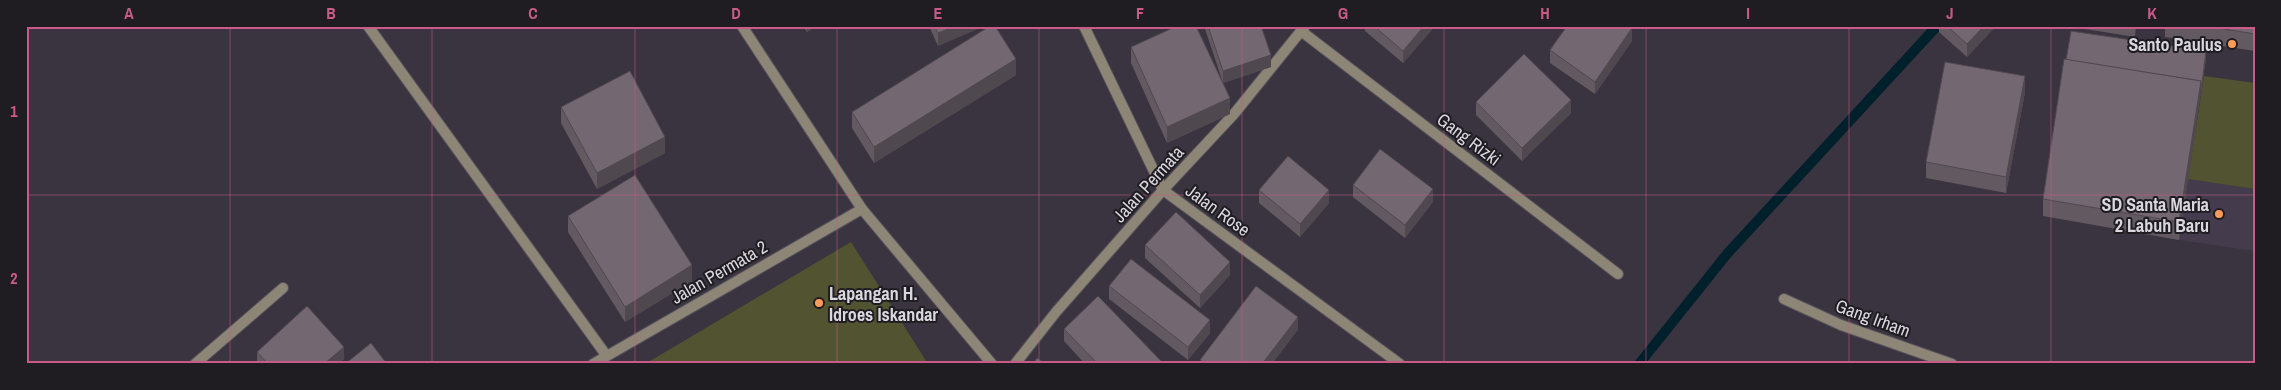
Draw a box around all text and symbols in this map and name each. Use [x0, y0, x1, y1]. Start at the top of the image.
text: A [124, 2, 134, 24]
text: B [326, 2, 336, 24]
text: C [528, 2, 538, 24]
text: D [731, 2, 741, 24]
text: E [934, 2, 943, 24]
text: F [1136, 2, 1144, 24]
text: G [1338, 2, 1348, 24]
text: H [1540, 2, 1550, 24]
text: I [1746, 2, 1750, 24]
text: J [1946, 2, 1954, 24]
text: K [2147, 2, 2157, 24]
place label: Santo Paulus [2128, 32, 2222, 57]
marker: Santo Paulus [2226, 38, 2238, 50]
text: 1 [10, 100, 18, 122]
street label: Gang Rizki [1432, 107, 1506, 171]
street label: Jalan Permata [1107, 140, 1189, 228]
street label: Jalan Rose [1181, 178, 1255, 242]
place label: SD Santa Maria 2 Labuh Baru [2102, 192, 2210, 238]
marker: SD Santa Maria 2 Labuh Baru [2213, 208, 2225, 220]
street label: Jalan Permata 2 [666, 234, 772, 310]
text: 2 [10, 267, 18, 289]
place label: Lapangan H. Idroes Iskandar [829, 281, 938, 327]
street label: Gang Irham [1832, 293, 1914, 343]
marker: Lapangan H. Idroes Iskandar [813, 297, 825, 309]

